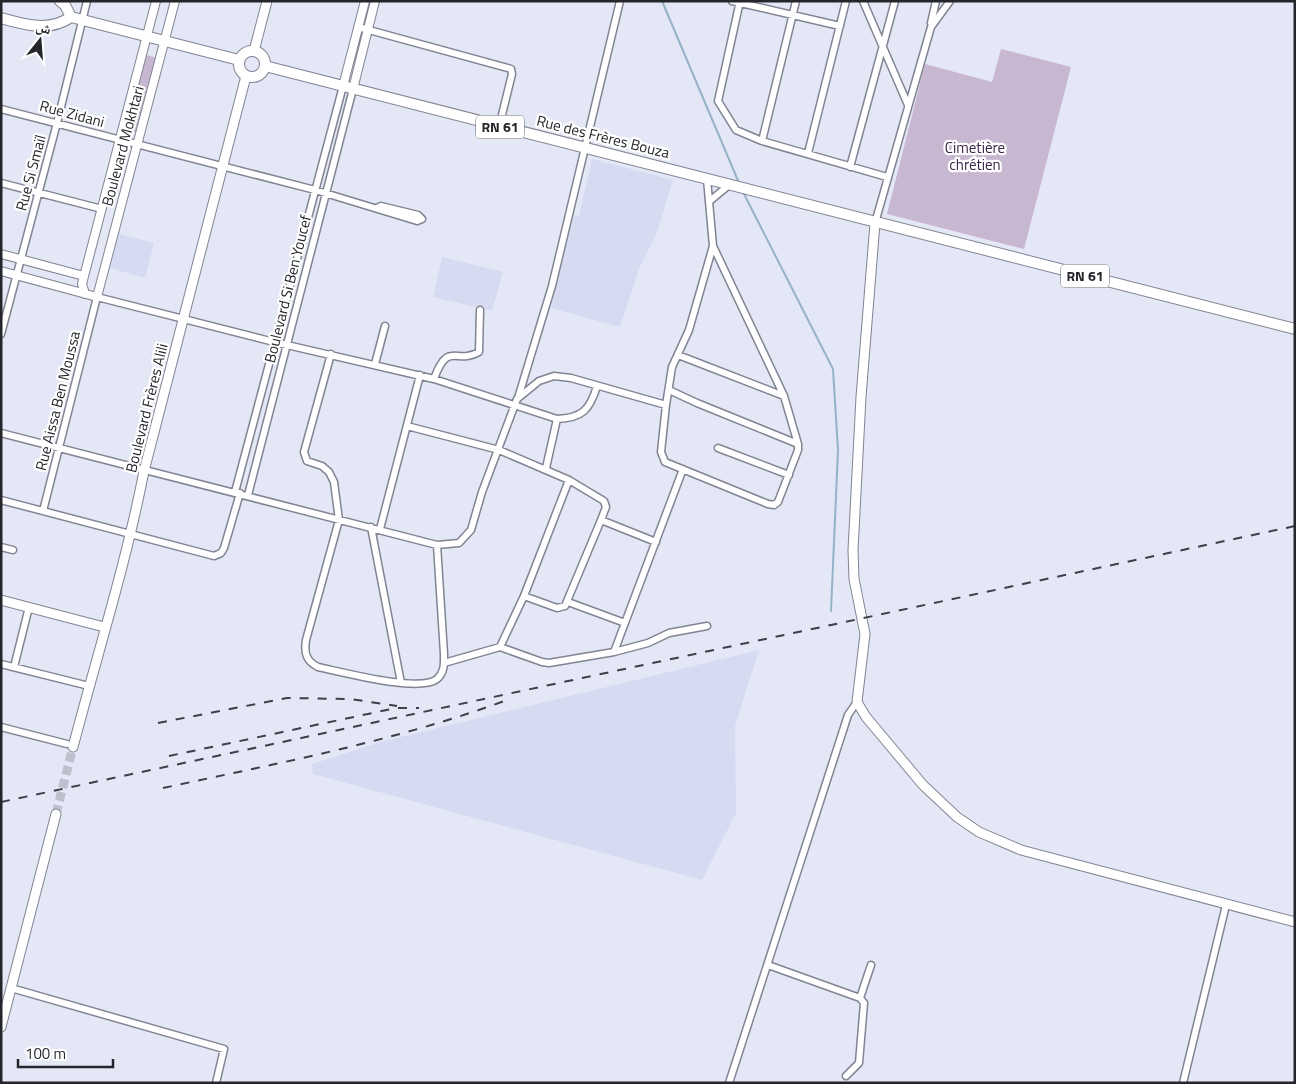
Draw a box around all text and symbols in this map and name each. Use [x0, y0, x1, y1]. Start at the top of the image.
north arrow [15, 15, 65, 65]
text: ش [34, 15, 54, 39]
street label: Boulevard Mokhtari [95, 83, 150, 209]
street label: Rue Zidani [37, 94, 107, 133]
street label: Rue des Frères Bouza [534, 109, 673, 164]
road number: RN 61 [476, 115, 524, 138]
street label: Rue Si Smaïl [9, 132, 52, 213]
park label: Cimetière chrétien [945, 136, 1005, 176]
street label: Boulevard Si Ben Youcef [258, 212, 317, 365]
road number: RN 61 [1061, 264, 1109, 288]
street label: Rue Aissa Ben Moussa [29, 328, 86, 473]
street label: Boulevard Frères Alili [119, 341, 174, 475]
scale bar [18, 1036, 112, 1068]
text: 100 m [25, 1042, 66, 1065]

